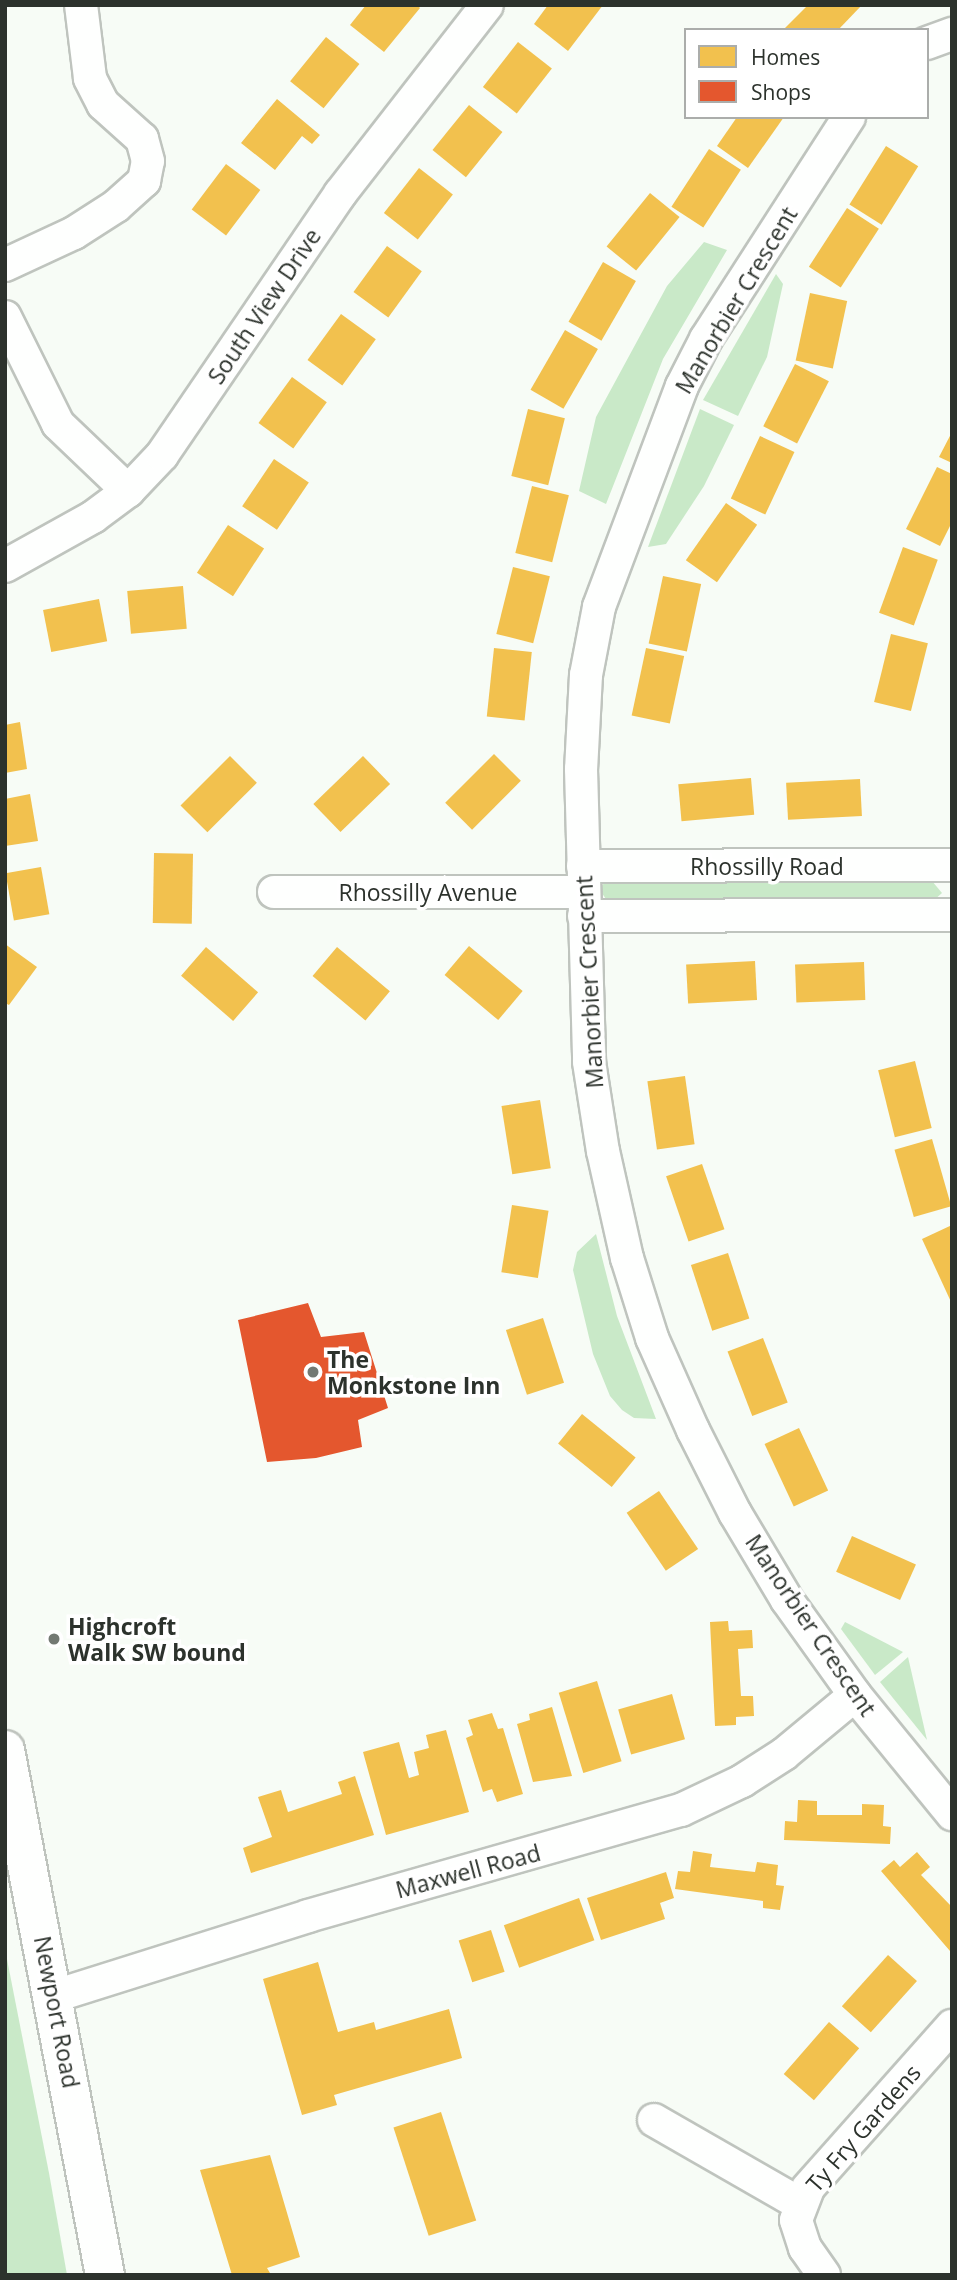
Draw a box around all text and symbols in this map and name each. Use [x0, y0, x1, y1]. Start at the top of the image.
legend [684, 28, 929, 119]
text: Homes [751, 43, 820, 71]
text: Shops [751, 78, 811, 106]
street label: Manorbier Crescent [669, 202, 803, 398]
street label: South View Drive [202, 223, 326, 389]
street label: Rhossilly Road [690, 852, 844, 880]
street label: Manorbier Crescent [570, 875, 608, 1089]
street label: Rhossilly Avenue [338, 878, 518, 906]
place label: The Monkstone Inn [327, 1345, 500, 1399]
marker: The Monkstone Inn [305, 1364, 321, 1380]
street label: Manorbier Crescent [740, 1529, 882, 1721]
place label: Highcroft Walk SW bound [68, 1612, 246, 1666]
marker: Highcroft Walk SW bound [46, 1631, 62, 1647]
street label: Maxwell Road [393, 1838, 543, 1904]
street label: Newport Road [29, 1934, 85, 2090]
street label: Ty Fry Gardens [800, 2059, 926, 2197]

